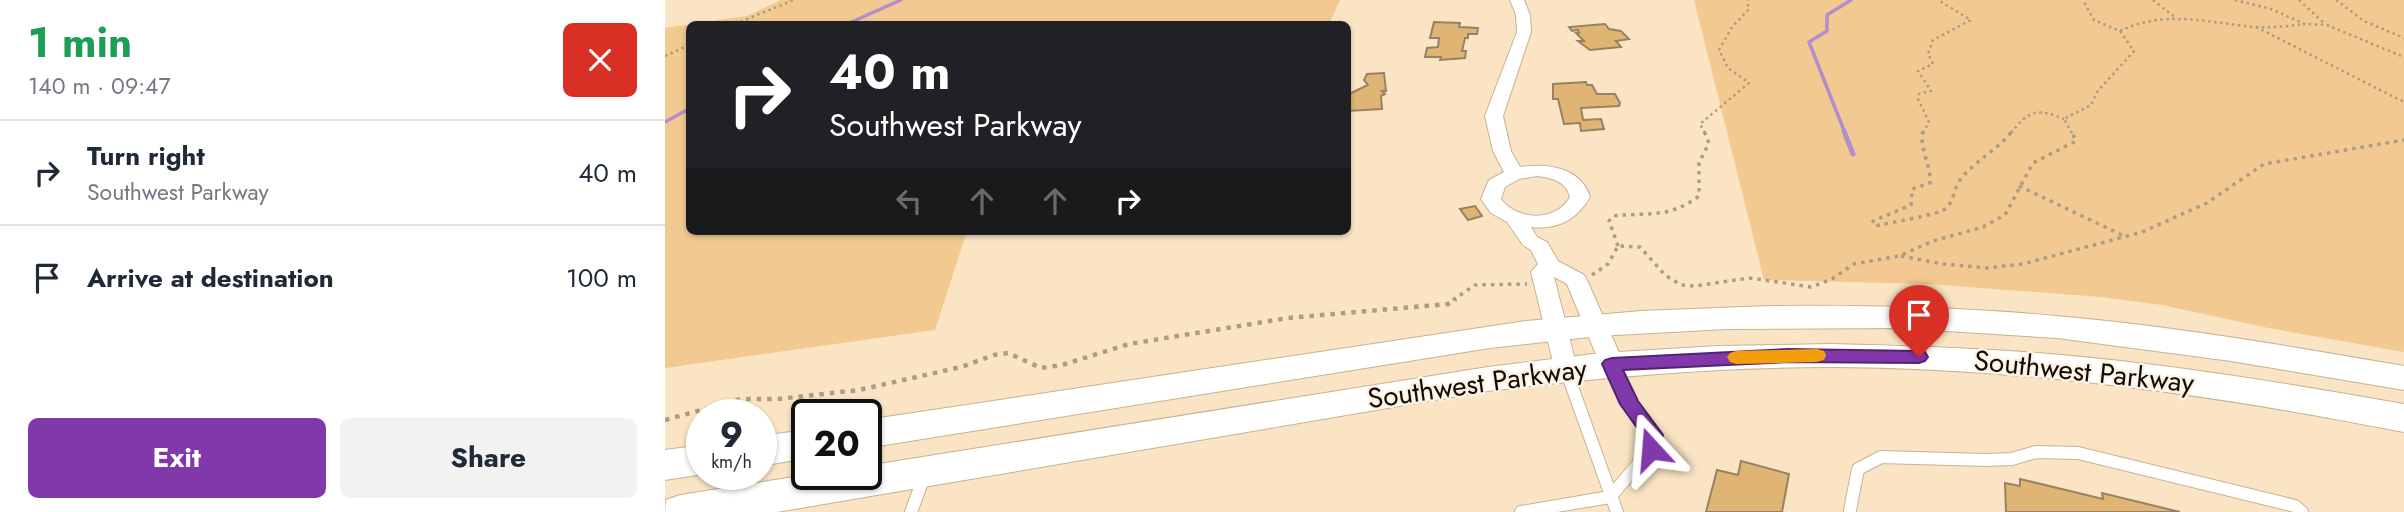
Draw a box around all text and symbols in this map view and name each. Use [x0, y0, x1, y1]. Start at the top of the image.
text: 1 min [28, 12, 132, 73]
button: close [563, 23, 637, 97]
text: 40 m [829, 37, 951, 107]
icon: right [714, 49, 805, 140]
text: 140 m · 09:47 [28, 69, 171, 103]
text: Southwest Parkway [829, 102, 1082, 148]
text: Turn right [87, 137, 205, 175]
icon: right [28, 154, 66, 192]
text: 40 m [578, 154, 637, 192]
text: Southwest Parkway [87, 175, 269, 209]
icon: left [890, 182, 928, 220]
icon: ahead [963, 182, 1001, 220]
icon: ahead [1036, 182, 1074, 220]
icon: right [1109, 182, 1147, 220]
icon: arrive [28, 259, 66, 297]
text: Arrive at destination [87, 259, 334, 297]
text: 100 m [566, 259, 637, 297]
pin [1889, 285, 1949, 357]
icon: arrive [1900, 296, 1938, 334]
street label: Southwest Parkway [1972, 340, 2197, 404]
street label: Southwest Parkway [1365, 348, 1590, 419]
speed limit sign: 20 [791, 399, 882, 490]
text: 9 [720, 410, 743, 460]
position arrow [1614, 412, 1688, 486]
button: Exit [28, 418, 326, 498]
button: Share [340, 418, 637, 498]
text: km/h [711, 449, 752, 475]

